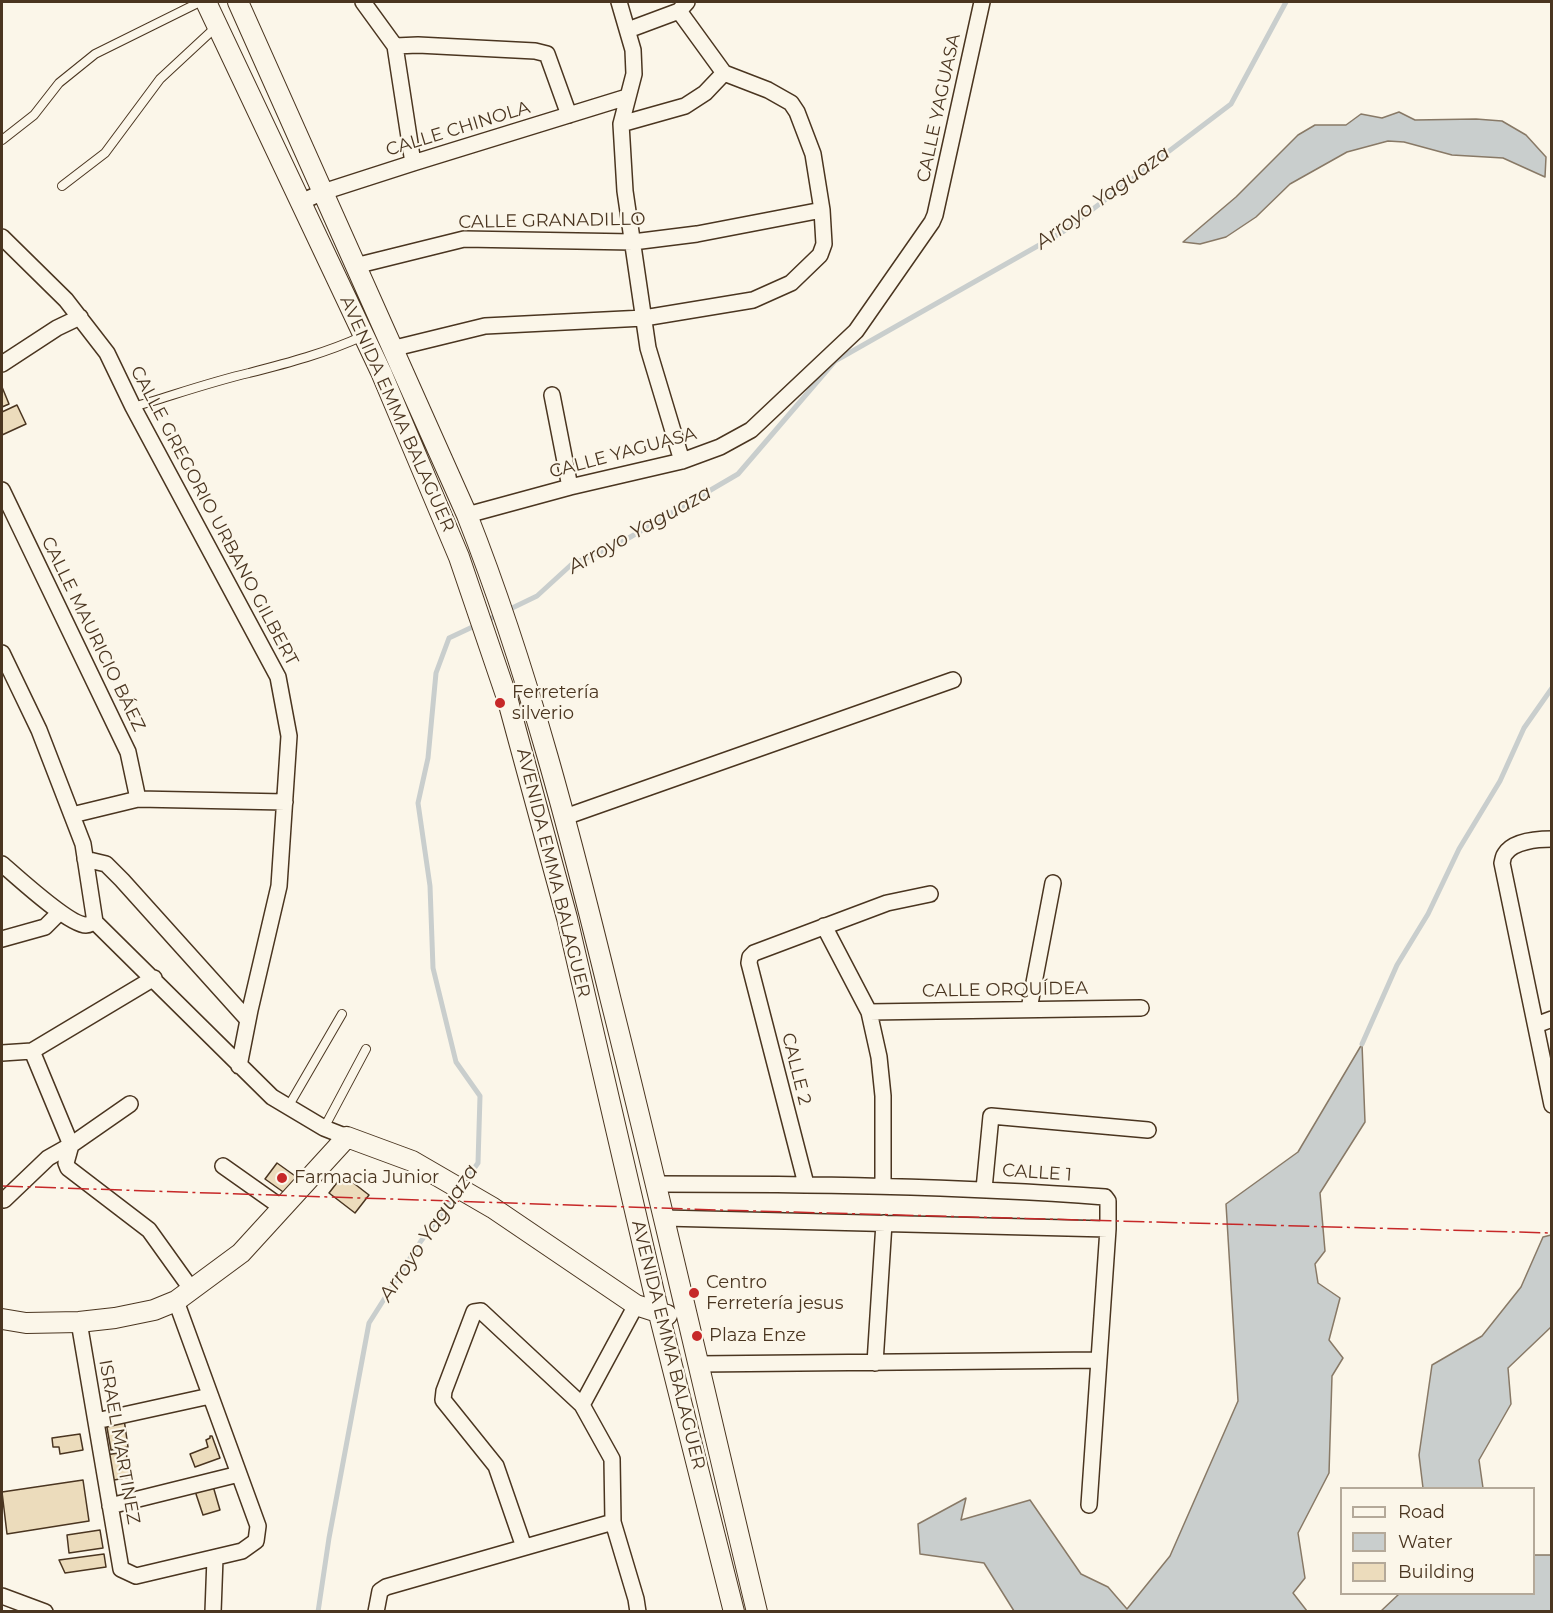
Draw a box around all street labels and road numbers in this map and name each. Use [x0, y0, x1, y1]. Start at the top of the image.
street label: CALLE YAGUASA [913, 32, 965, 184]
street label: CALLE CHINOLA [383, 97, 533, 161]
street label: CALLE GRANADILLO [458, 209, 646, 233]
street label: AVENIDA EMMA BALAGUER [335, 293, 459, 535]
street label: CALLE GREGORIO URBANO GILBERT [126, 362, 302, 670]
street label: CALLE YAGUASA [547, 423, 699, 483]
street label: CALLE MAURICIO BÁEZ [36, 533, 150, 735]
street label: AVENIDA EMMA BALAGUER [512, 746, 594, 1000]
street label: CALLE ORQUÍDEA [922, 978, 1088, 1002]
street label: CALLE 2 [777, 1031, 815, 1107]
street label: CALLE 1 [1001, 1160, 1073, 1186]
street label: AVENIDA EMMA BALAGUER [627, 1218, 709, 1472]
street label: ISRAEL MARTINEZ [94, 1358, 144, 1526]

